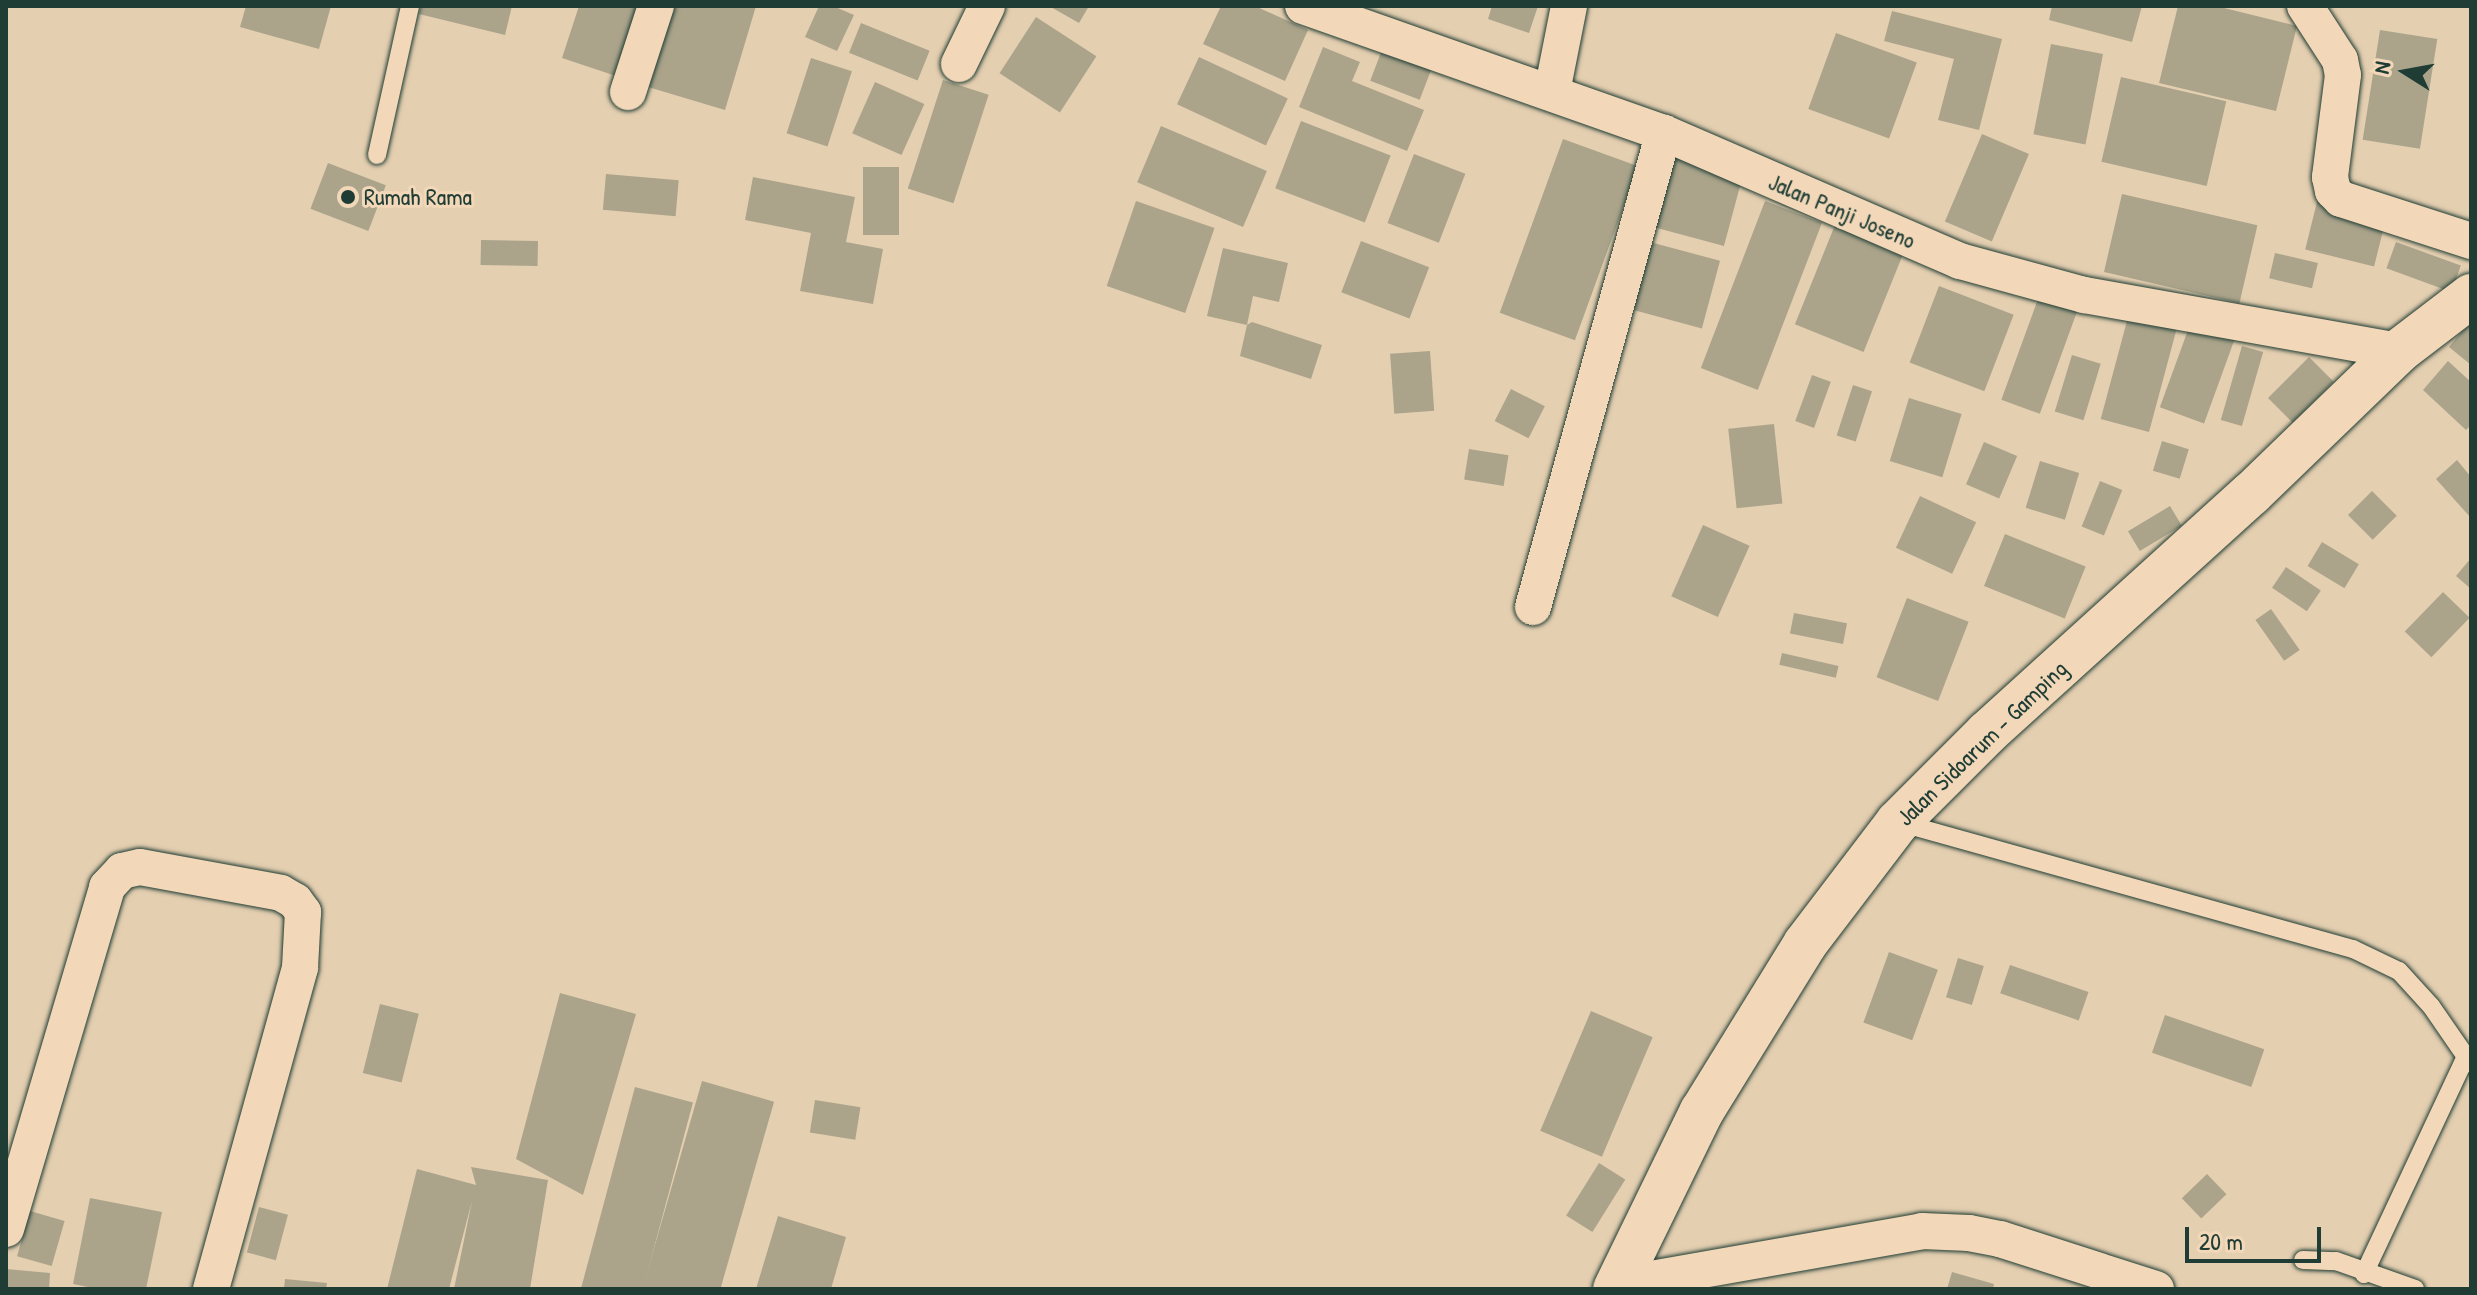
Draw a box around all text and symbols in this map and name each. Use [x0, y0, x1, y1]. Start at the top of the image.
north arrow [2365, 32, 2445, 112]
text: N [2366, 59, 2397, 76]
street label: Jalan Panji Joseno [1764, 167, 1920, 255]
place label: Rumah Rama [364, 183, 472, 211]
marker: Rumah Rama [339, 188, 357, 206]
street label: Jalan Sidoarum - Gamping [1891, 654, 2073, 832]
scale bar [2189, 1211, 2325, 1261]
text: 20 m [2199, 1225, 2243, 1257]

